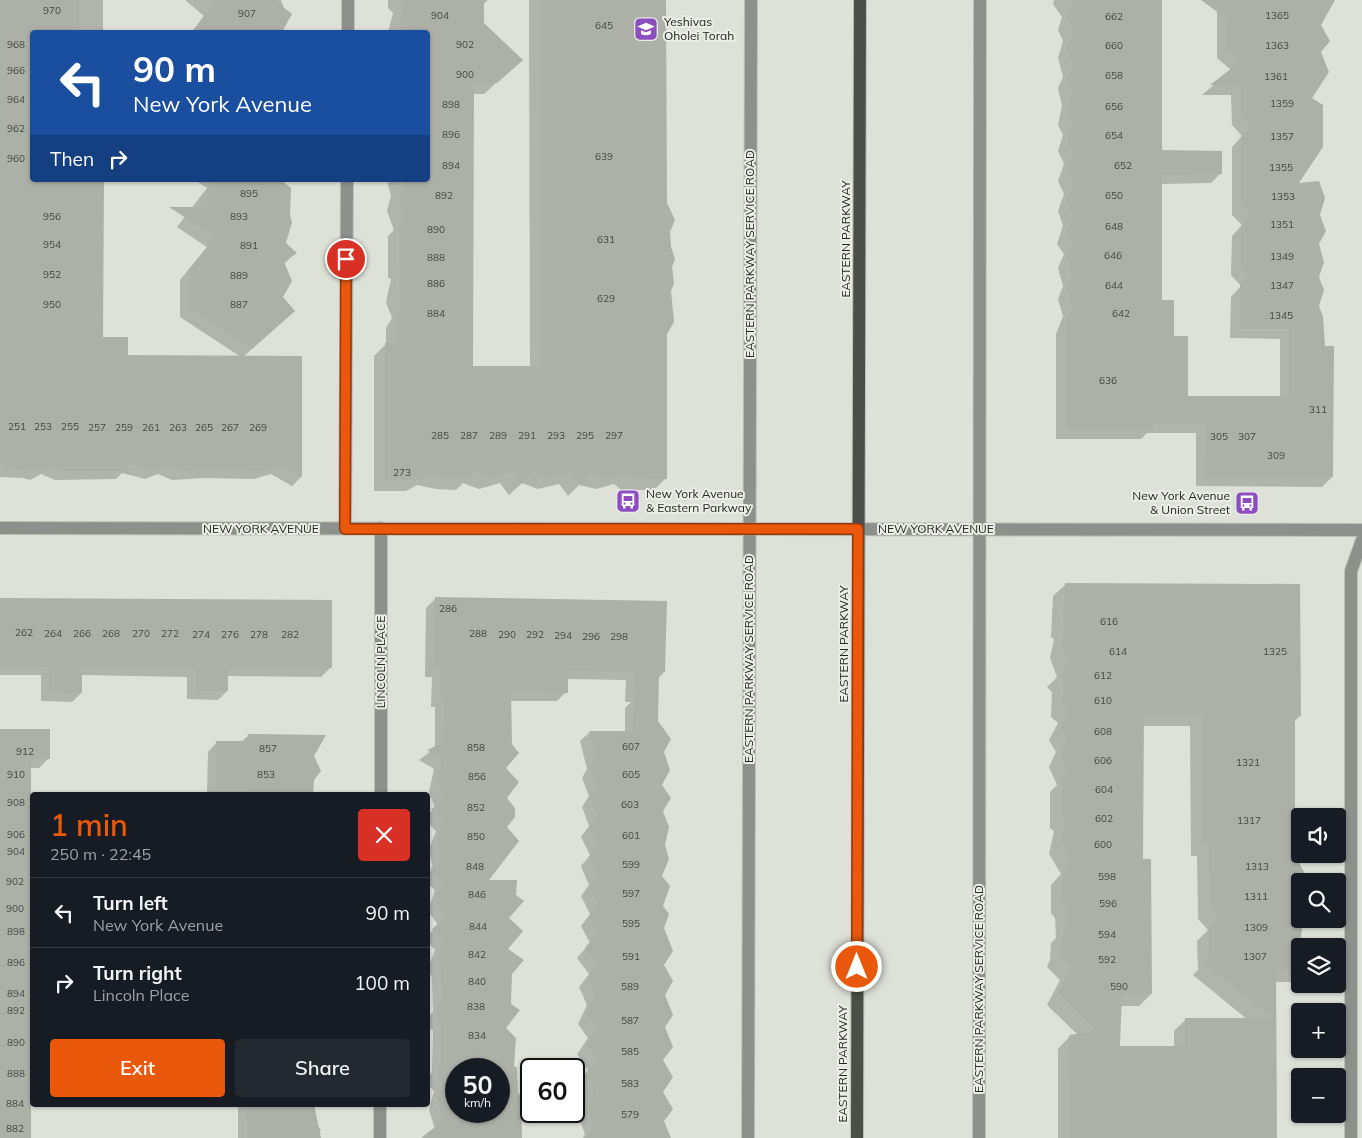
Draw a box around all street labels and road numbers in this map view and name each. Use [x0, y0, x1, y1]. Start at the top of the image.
street label: EASTERN PARKWAY SERVICE ROAD [742, 150, 757, 358]
street label: EASTERN PARKWAY [838, 180, 853, 298]
street label: NEW YORK AVENUE [203, 521, 319, 536]
street label: NEW YORK AVENUE [878, 521, 994, 536]
street label: EASTERN PARKWAY SERVICE ROAD [741, 555, 756, 763]
street label: EASTERN PARKWAY [836, 585, 851, 703]
street label: LINCOLN PLACE [373, 616, 388, 708]
street label: EASTERN PARKWAY SERVICE ROAD [971, 885, 986, 1093]
street label: EASTERN PARKWAY [835, 1005, 850, 1123]

